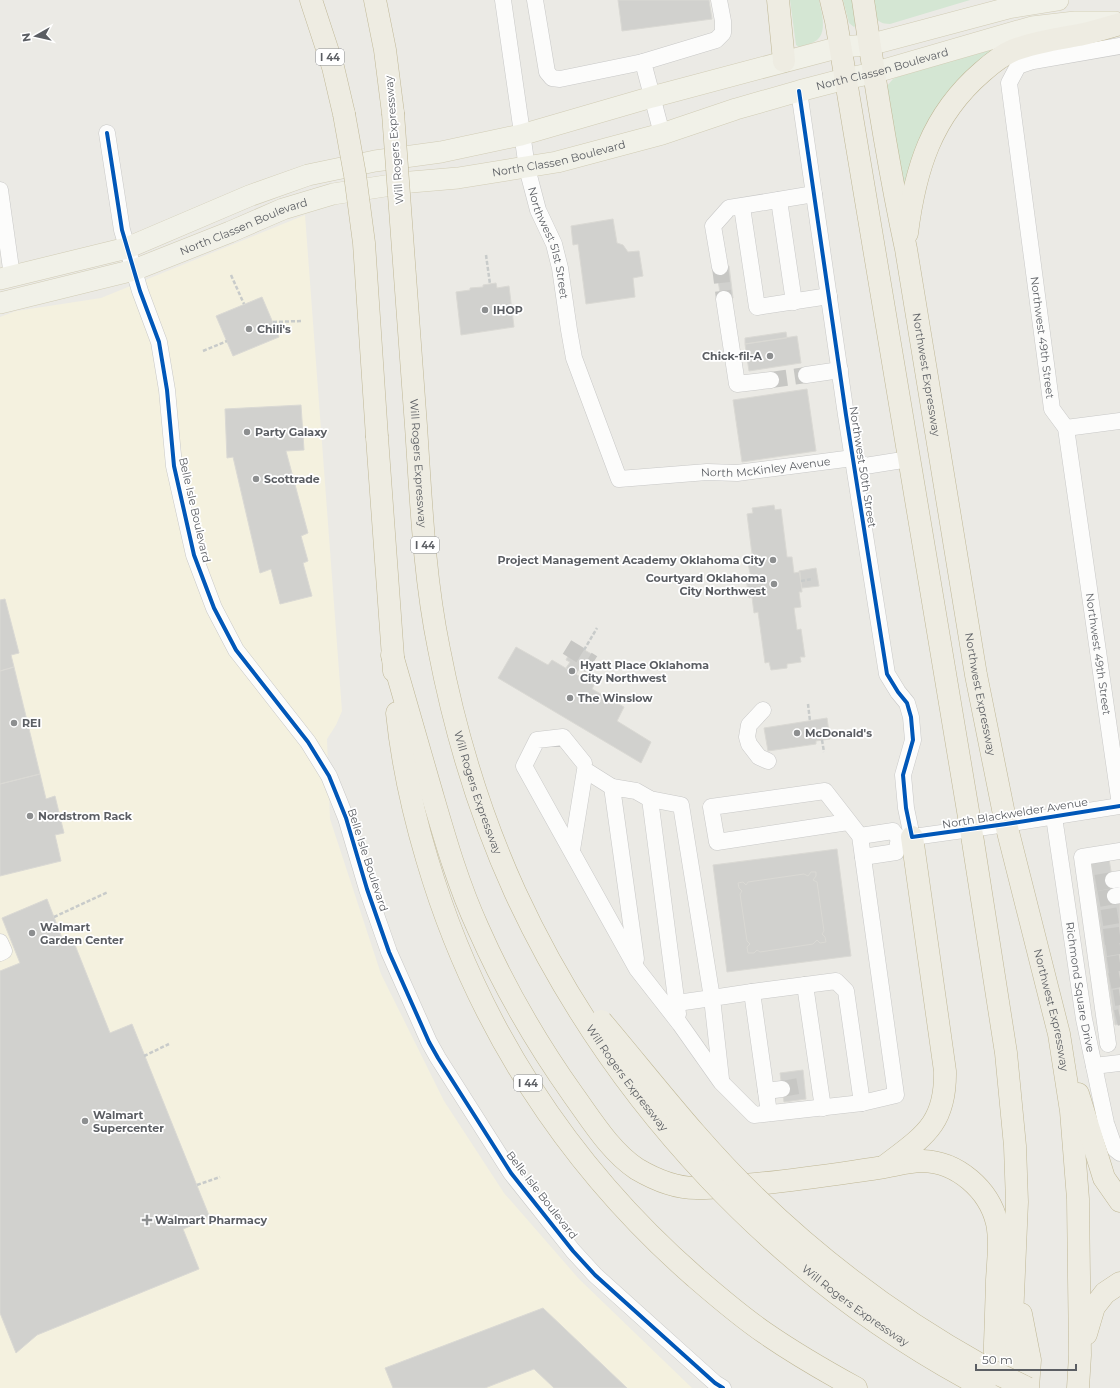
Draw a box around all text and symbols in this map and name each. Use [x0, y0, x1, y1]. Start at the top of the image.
north arrow [16, 16, 56, 56]
text: N [19, 32, 34, 43]
street label: North Classen Boulevard [815, 45, 950, 93]
road number: I 44 [316, 49, 344, 65]
street label: Will Rogers Expressway [381, 75, 407, 205]
street label: North Classen Boulevard [491, 137, 627, 179]
street label: Northwest 51st Street [525, 185, 571, 300]
street label: North Classen Boulevard [178, 195, 309, 258]
street label: Northwest 49th Street [1028, 275, 1058, 400]
place label: IHOP [493, 303, 523, 317]
marker: IHOP [480, 305, 490, 315]
street label: Northwest Expressway [910, 312, 944, 437]
place label: Chili's [257, 322, 291, 336]
marker: Chili's [244, 324, 254, 334]
place label: Chick-fil-A [702, 349, 763, 363]
marker: Chick-fil-A [765, 351, 775, 361]
street label: Will Rogers Expressway [407, 398, 430, 528]
street label: Northwest 50th Street [846, 405, 880, 529]
place label: Party Galaxy [255, 425, 327, 439]
marker: Party Galaxy [242, 427, 252, 437]
street label: North McKinley Avenue [700, 454, 832, 480]
street label: Belle Isle Boulevard [176, 456, 214, 564]
place label: Scottrade [264, 472, 320, 486]
marker: Scottrade [251, 474, 261, 484]
road number: I 44 [411, 537, 439, 553]
place label: Project Management Academy Oklahoma City [497, 553, 765, 567]
marker: Project Management Academy Oklahoma City [768, 555, 778, 565]
place label: Courtyard Oklahoma City Northwest [646, 571, 766, 598]
marker: Courtyard Oklahoma City Northwest [769, 579, 779, 589]
street label: Northwest 49th Street [1083, 592, 1114, 716]
street label: Northwest Expressway [962, 631, 999, 757]
place label: Hyatt Place Oklahoma City Northwest [580, 658, 709, 685]
marker: Hyatt Place Oklahoma City Northwest [567, 666, 577, 676]
place label: The Winslow [578, 691, 653, 705]
marker: The Winslow [565, 693, 575, 703]
place label: REI [22, 716, 41, 730]
marker: REI [9, 718, 19, 728]
place label: McDonald's [805, 726, 872, 740]
marker: McDonald's [792, 728, 802, 738]
street label: Will Rogers Expressway [451, 729, 505, 856]
street label: North Blackwelder Avenue [941, 795, 1089, 831]
street label: Belle Isle Boulevard [345, 807, 391, 913]
place label: Nordstrom Rack [38, 809, 133, 823]
marker: Nordstrom Rack [25, 811, 35, 821]
place label: Walmart Garden Center [40, 920, 124, 947]
street label: Richmond Square Drive [1063, 921, 1098, 1054]
marker: Walmart Garden Center [27, 928, 37, 938]
street label: Northwest Expressway [1031, 947, 1072, 1072]
street label: Will Rogers Expressway [583, 1022, 671, 1134]
road number: I 44 [514, 1075, 542, 1091]
place label: Walmart Supercenter [93, 1108, 164, 1135]
marker: Walmart Supercenter [80, 1116, 90, 1126]
street label: Belle Isle Boulevard [503, 1148, 581, 1242]
place label: Walmart Pharmacy [155, 1213, 267, 1227]
marker: Walmart Pharmacy [142, 1215, 152, 1225]
street label: Will Rogers Expressway [799, 1261, 912, 1349]
scale bar [976, 1346, 1076, 1372]
text: 50 m [982, 1352, 1013, 1367]

